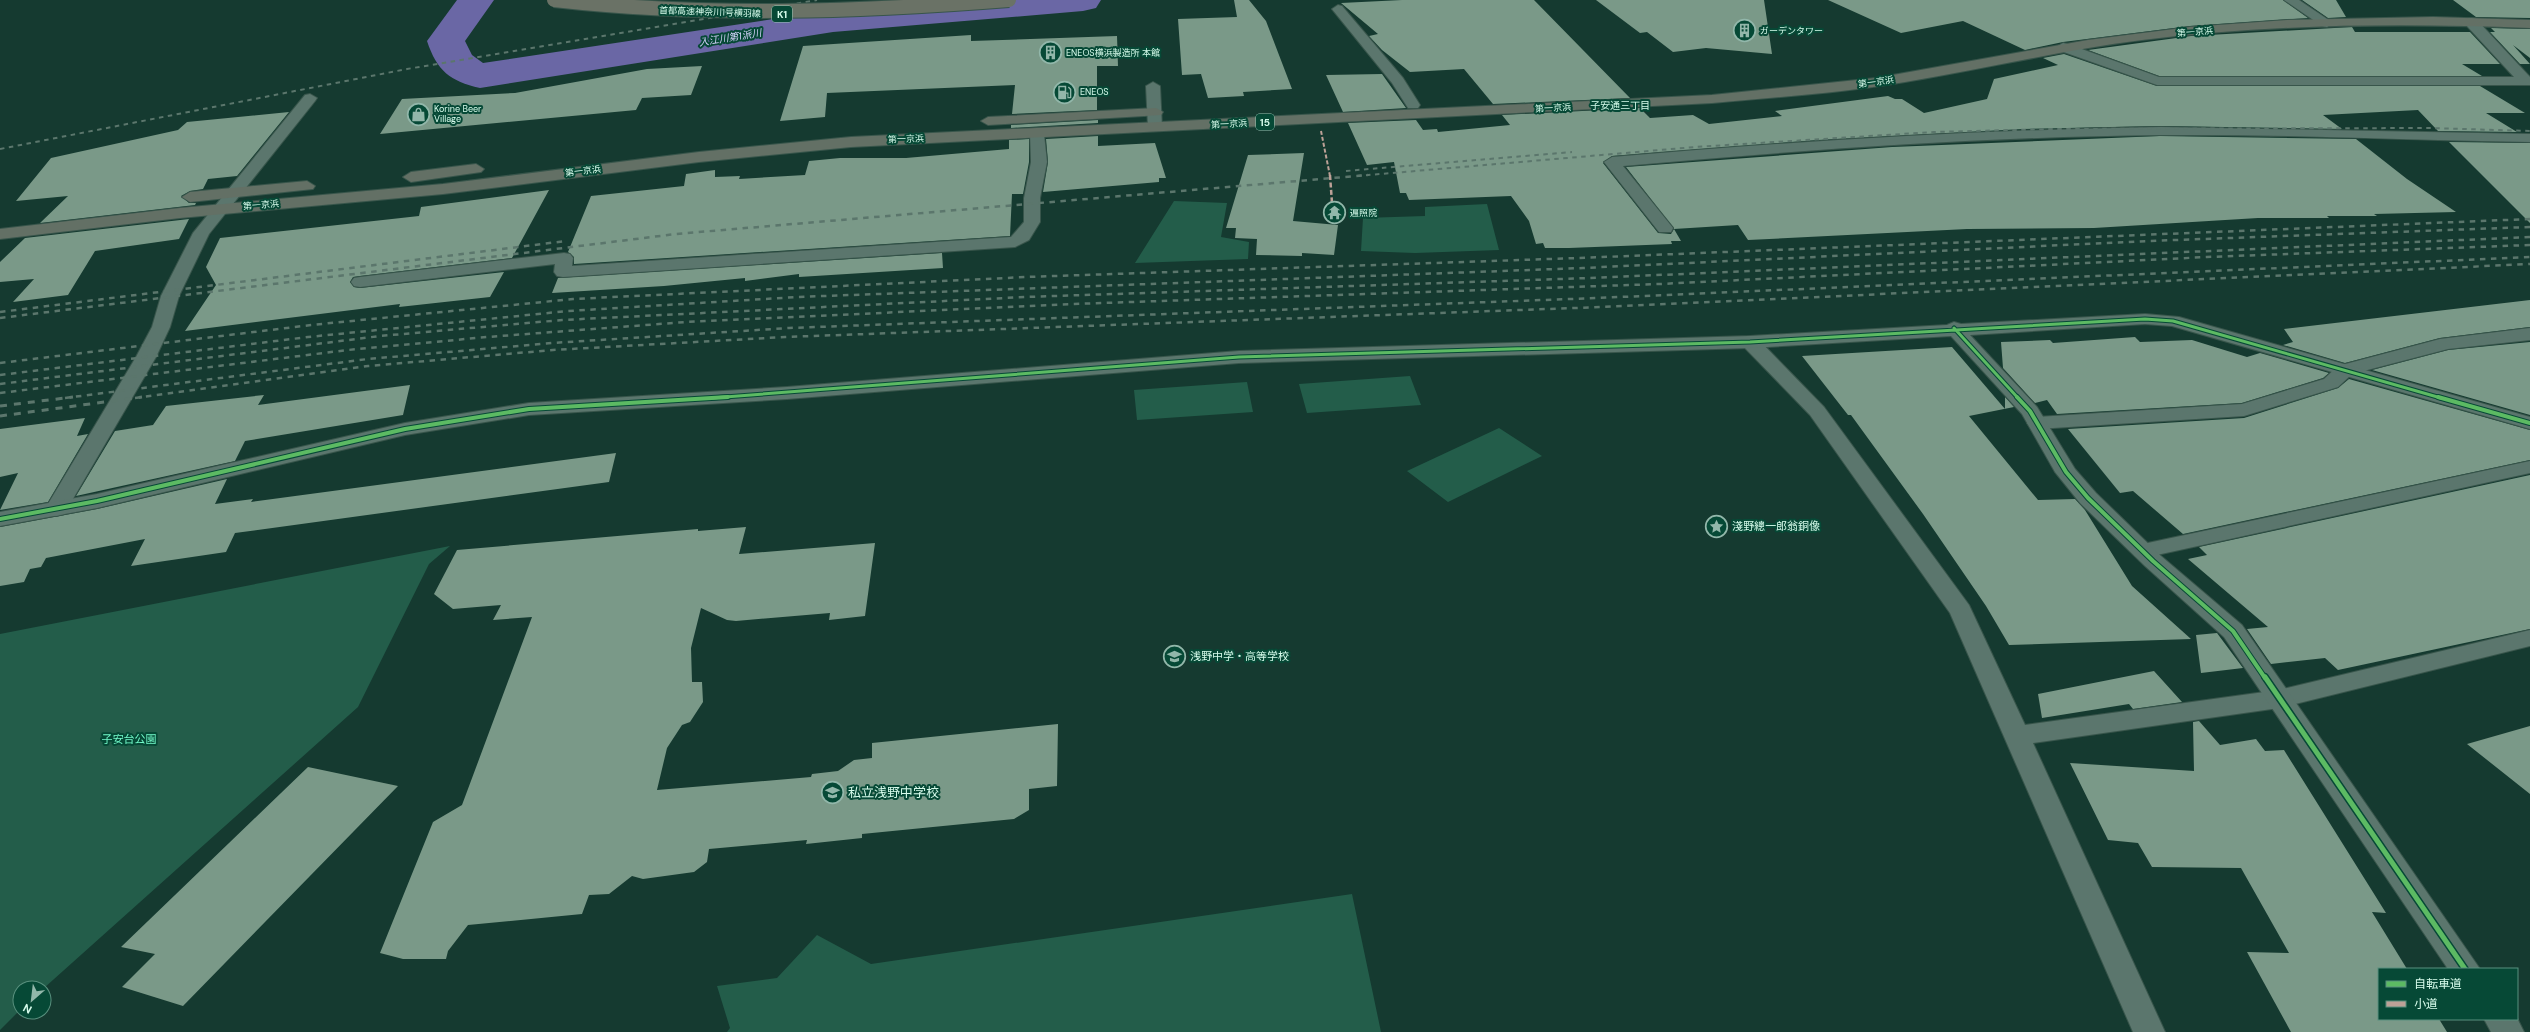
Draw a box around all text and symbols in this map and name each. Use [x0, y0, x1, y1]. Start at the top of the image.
street label: 首都高速神奈川1号横羽線 [659, 4, 762, 20]
road number: K1 [772, 6, 792, 22]
building icon: ガーデンタワー [1731, 18, 1757, 44]
street label: 第一京浜 [2177, 24, 2214, 40]
place label: ガーデンタワー [1760, 25, 1823, 37]
water label: 入江川第1派川 [698, 26, 763, 49]
building icon: ENEOS横浜製造所 本館 [1038, 40, 1064, 66]
place label: ENEOS横浜製造所 本館 [1066, 47, 1160, 59]
street label: 第一京浜 [1857, 73, 1896, 90]
fuel station icon: ENEOS [1052, 79, 1078, 105]
place label: ENEOS [1080, 86, 1109, 98]
district label: 子安通三丁目 [1590, 99, 1650, 112]
shop icon: Korine Beer Village [406, 101, 432, 127]
street label: 第一京浜 [1535, 101, 1572, 115]
place label: Korine Beer Village [434, 103, 482, 125]
road number: 15 [1256, 114, 1274, 130]
street label: 第一京浜 [1211, 117, 1248, 131]
street label: 第一京浜 [888, 132, 925, 146]
street label: 第一京浜 [564, 163, 603, 179]
street label: 第一京浜 [243, 197, 280, 213]
temple icon: 遍照院 [1322, 200, 1348, 226]
place label: 遍照院 [1350, 207, 1377, 219]
place icon: 淺野總一郎翁銅像 [1703, 513, 1729, 539]
place label: 淺野總一郎翁銅像 [1732, 519, 1820, 533]
school or university icon: 浅野中学・高等学校 [1161, 643, 1187, 669]
place label: 浅野中学・高等学校 [1190, 649, 1289, 663]
park label: 子安台公園 [102, 732, 157, 746]
school or university icon: 私立浅野中学校 [819, 779, 845, 805]
place label: 私立浅野中学校 [848, 784, 939, 801]
legend [2378, 968, 2518, 1020]
text: 自転車道 [2414, 976, 2462, 992]
north arrow [12, 980, 52, 1020]
text: 小道 [2414, 996, 2438, 1012]
text: N [20, 1001, 34, 1017]

